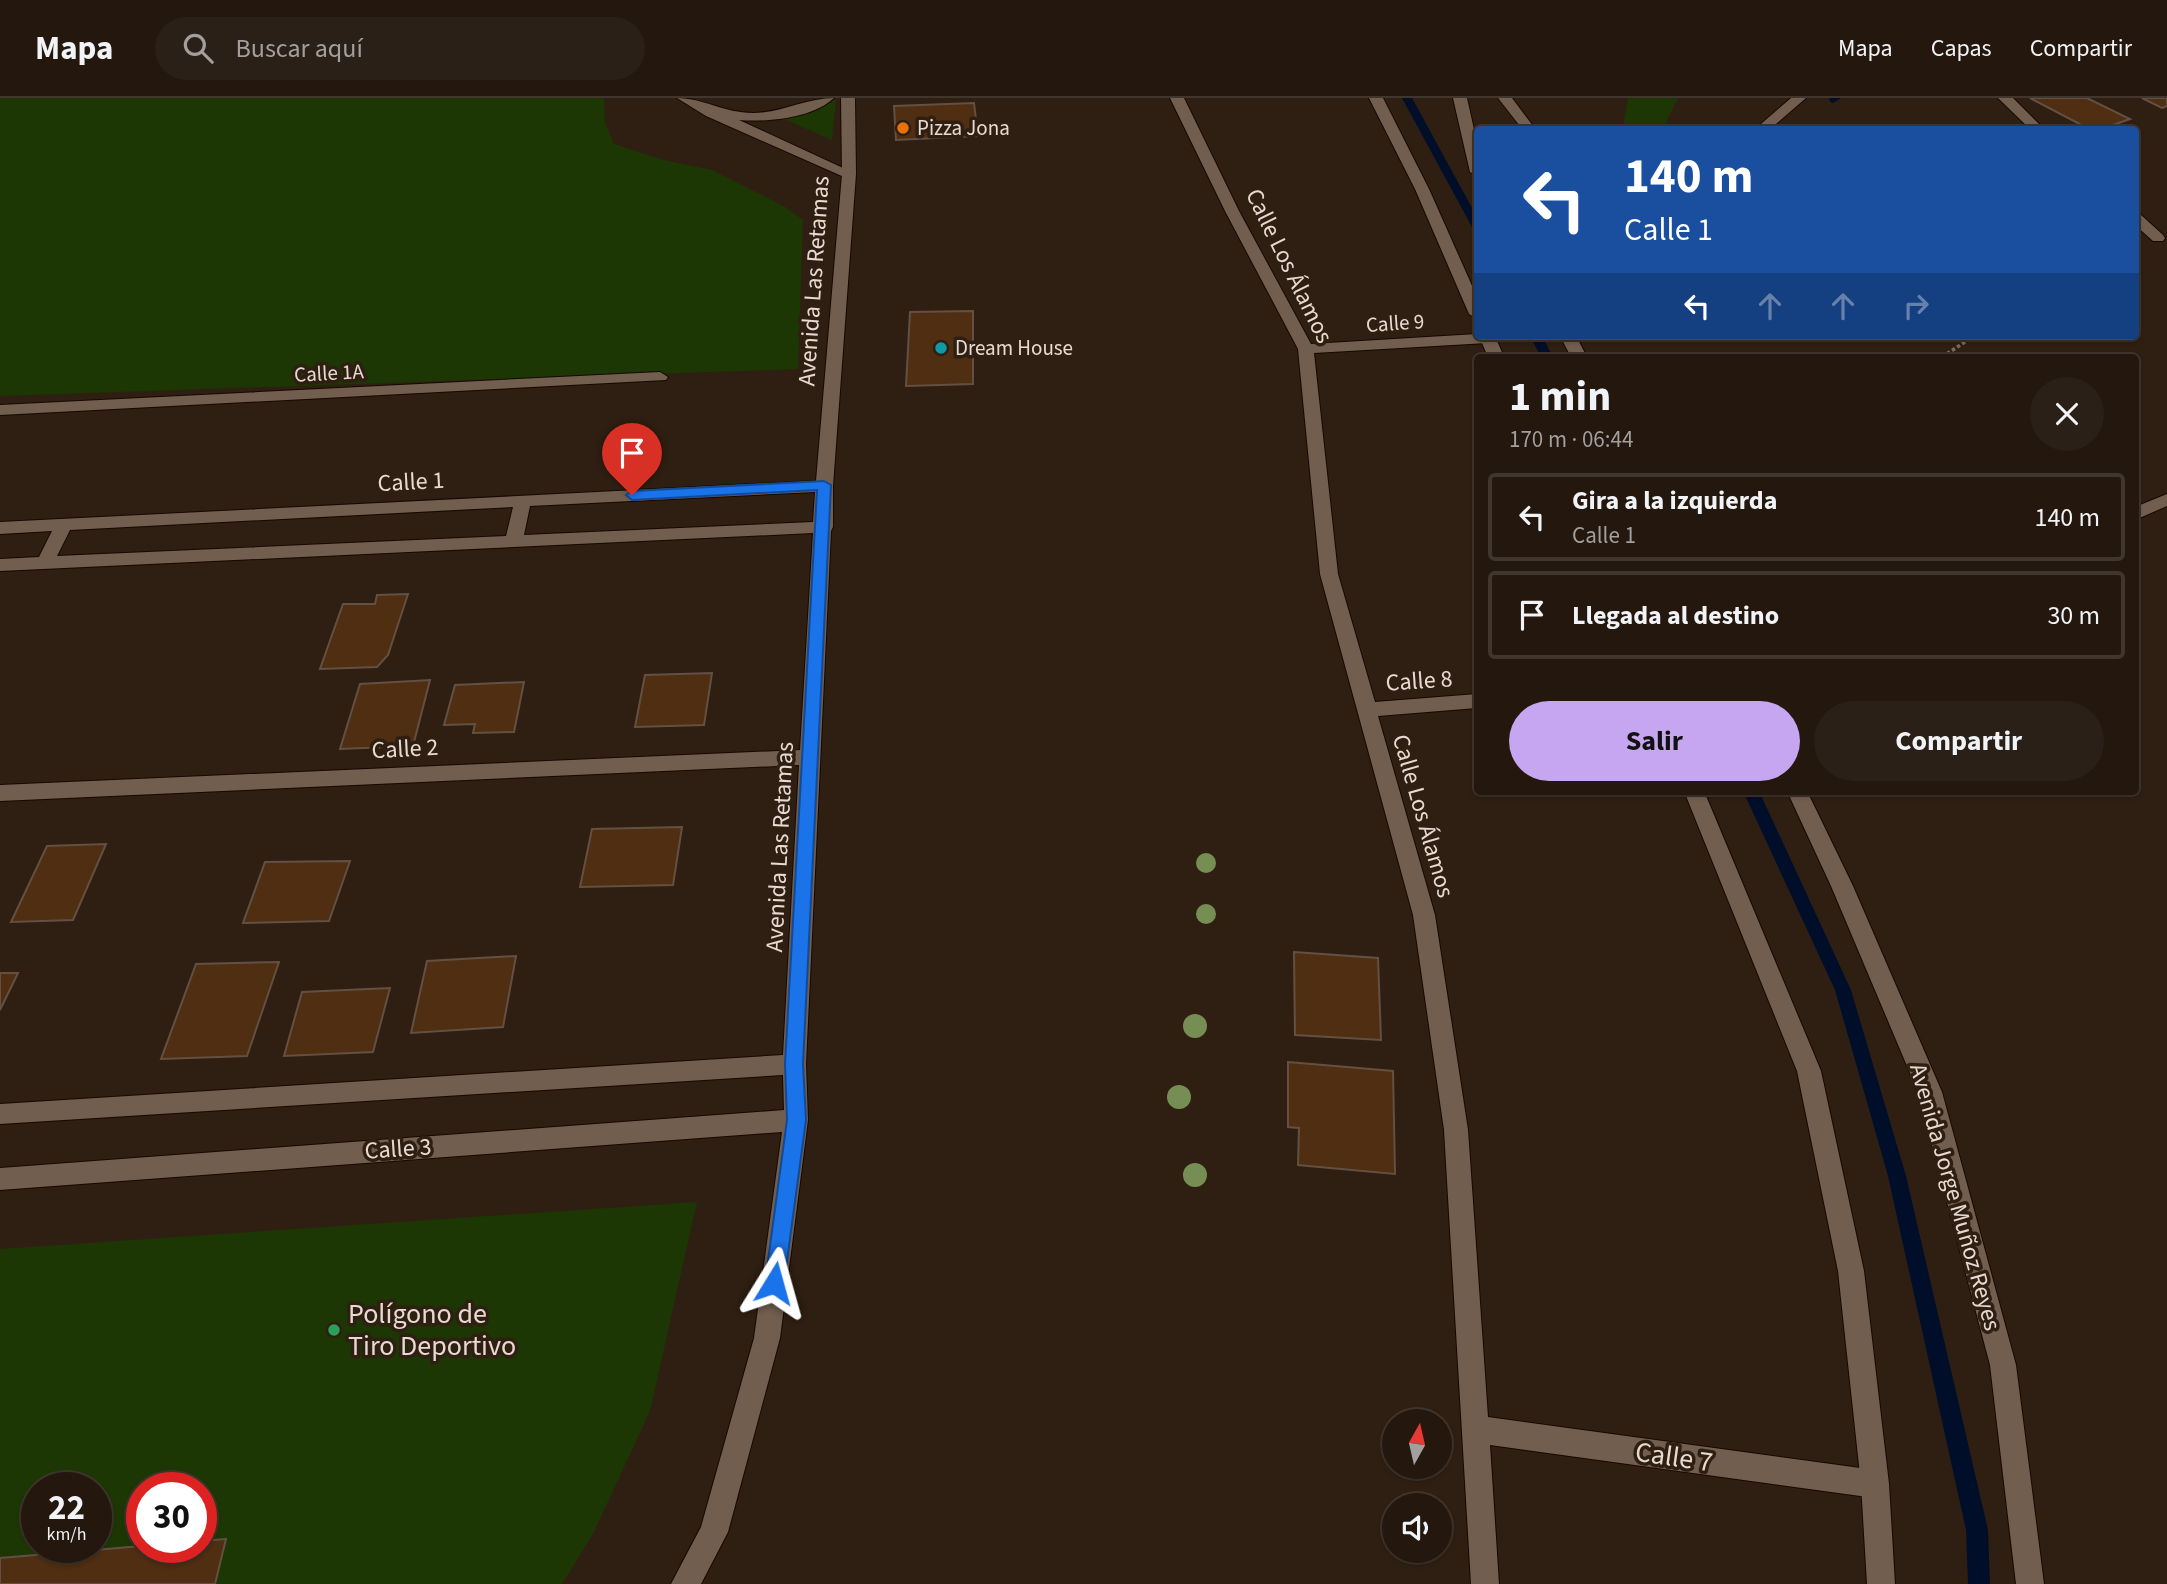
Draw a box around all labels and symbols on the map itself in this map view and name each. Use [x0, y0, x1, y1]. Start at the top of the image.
place label: Pizza Jona [917, 113, 1010, 143]
marker: Pizza Jona [895, 120, 911, 136]
street label: Avenida Las Retamas [789, 175, 839, 387]
street label: Calle Los Álamos [1236, 183, 1342, 349]
street label: Calle 9 [1365, 306, 1425, 340]
place label: Dream House [955, 333, 1073, 363]
marker: Dream House [933, 340, 949, 356]
street label: Calle 1A [293, 356, 365, 390]
pin [602, 423, 662, 495]
street label: Calle 1 [377, 463, 445, 501]
street label: Calle 8 [1385, 661, 1453, 701]
street label: Calle 2 [371, 730, 439, 768]
street label: Calle Los Álamos [1383, 730, 1463, 902]
street label: Avenida Las Retamas [757, 741, 803, 953]
street label: Avenida Jorge Muñoz Reyes [1900, 1059, 2010, 1335]
street label: Calle 3 [364, 1129, 432, 1169]
position arrow [737, 1246, 811, 1320]
place label: Polígono de Tiro Deportivo [348, 1294, 516, 1366]
marker: Polígono de Tiro Deportivo [326, 1322, 342, 1338]
north arrow [1382, 1409, 1452, 1479]
street label: Calle 7 [1633, 1432, 1715, 1482]
speed limit sign: 30 [126, 1472, 217, 1563]

